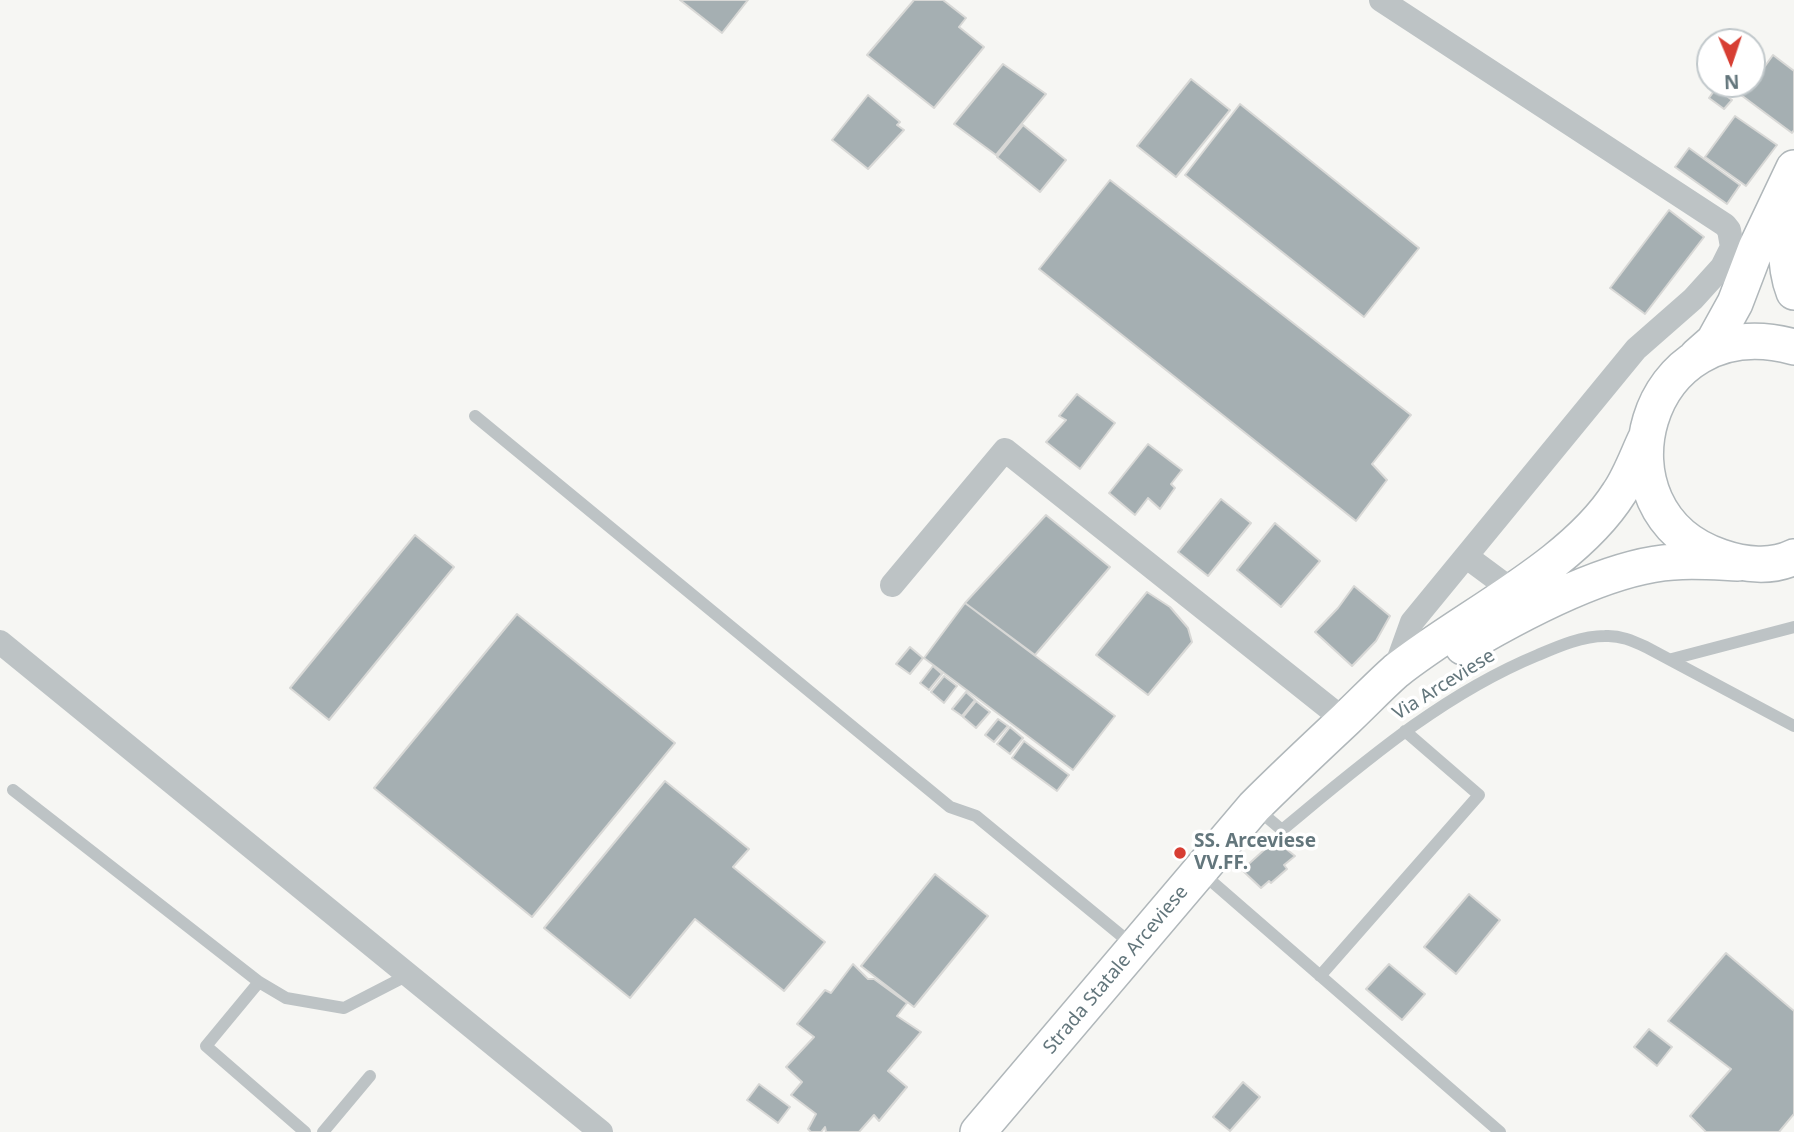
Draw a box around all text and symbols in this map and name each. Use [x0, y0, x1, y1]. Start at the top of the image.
north arrow [1696, 28, 1766, 98]
text: N [1723, 69, 1740, 95]
street label: Via Arceviese [1389, 645, 1499, 725]
place label: SS. Arceviese VV.FF. [1194, 831, 1316, 875]
marker: SS. Arceviese VV.FF. [1172, 845, 1188, 861]
street label: Strada Statale Arceviese [1039, 881, 1193, 1059]

